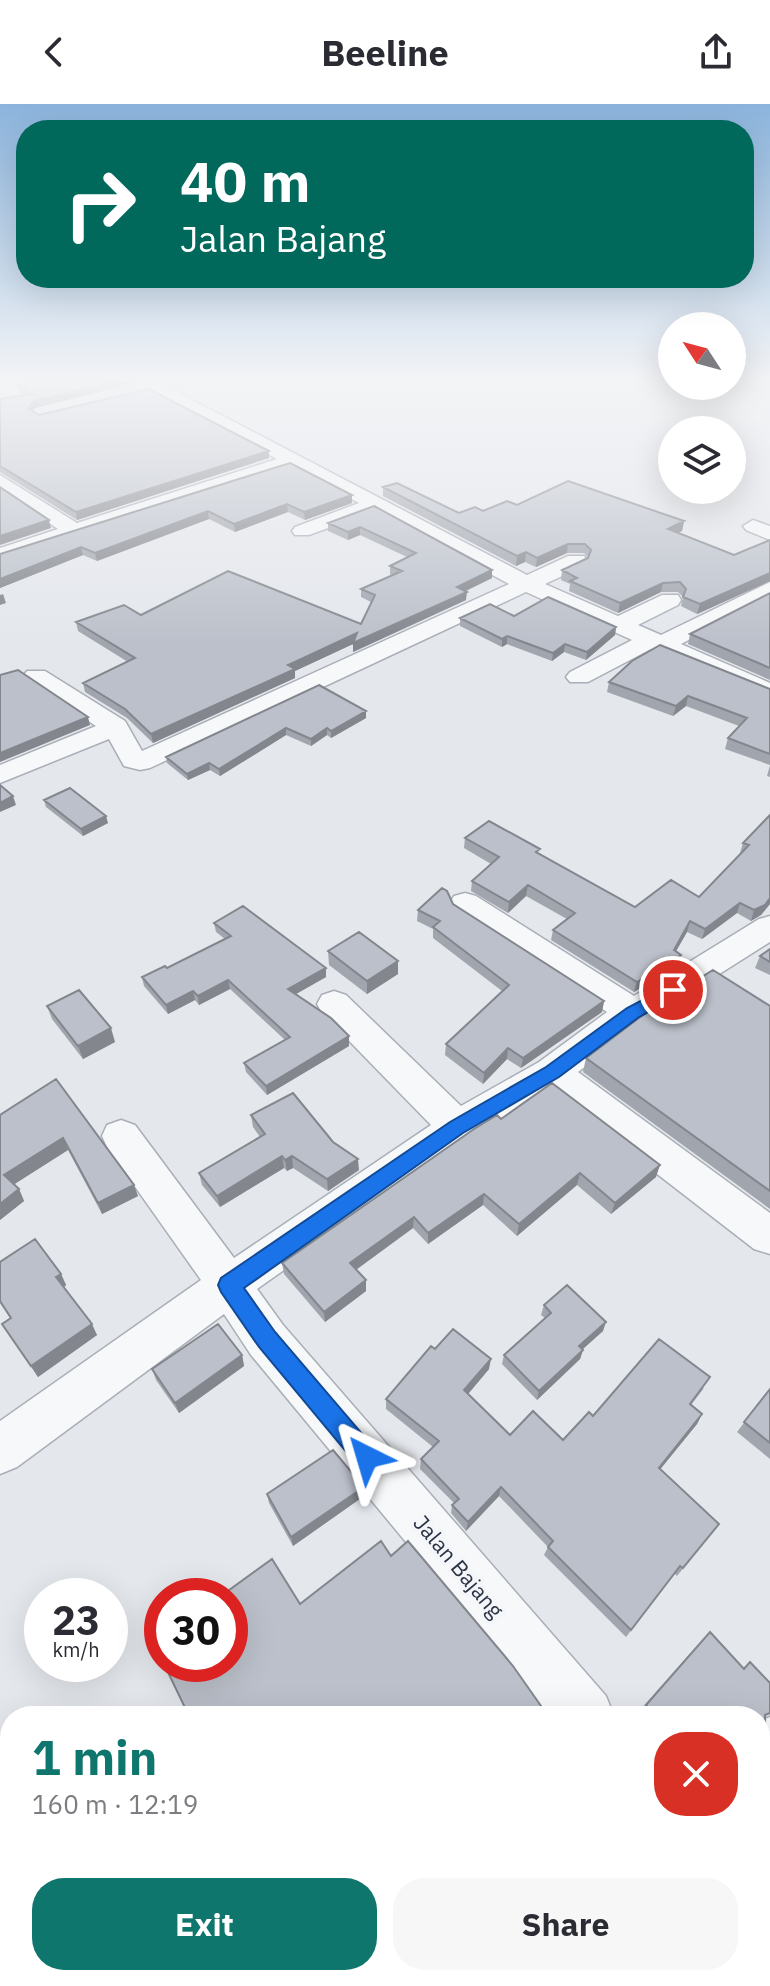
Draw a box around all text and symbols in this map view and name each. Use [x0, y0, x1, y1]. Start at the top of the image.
text: Beeline [321, 29, 449, 76]
icon: back [32, 30, 76, 74]
icon: share [694, 30, 738, 74]
text: 40 m [180, 145, 310, 217]
icon: right [48, 152, 152, 256]
text: Jalan Bajang [180, 215, 386, 262]
north arrow [658, 312, 746, 400]
map controls [658, 312, 746, 504]
button: layers [658, 416, 746, 504]
pin [639, 956, 707, 1024]
icon: arrive [651, 968, 695, 1012]
position arrow [325, 1415, 409, 1499]
street label: Jalan Bajang [407, 1508, 511, 1624]
speed limit sign: 30 [144, 1578, 248, 1682]
text: 23 [52, 1594, 100, 1646]
text: km/h [52, 1636, 100, 1663]
text: 1 min [32, 1726, 157, 1788]
button: close [654, 1732, 738, 1816]
text: 160 m · 12:19 [32, 1787, 198, 1821]
button: Exit [32, 1878, 377, 1970]
button: Share [393, 1878, 738, 1970]

